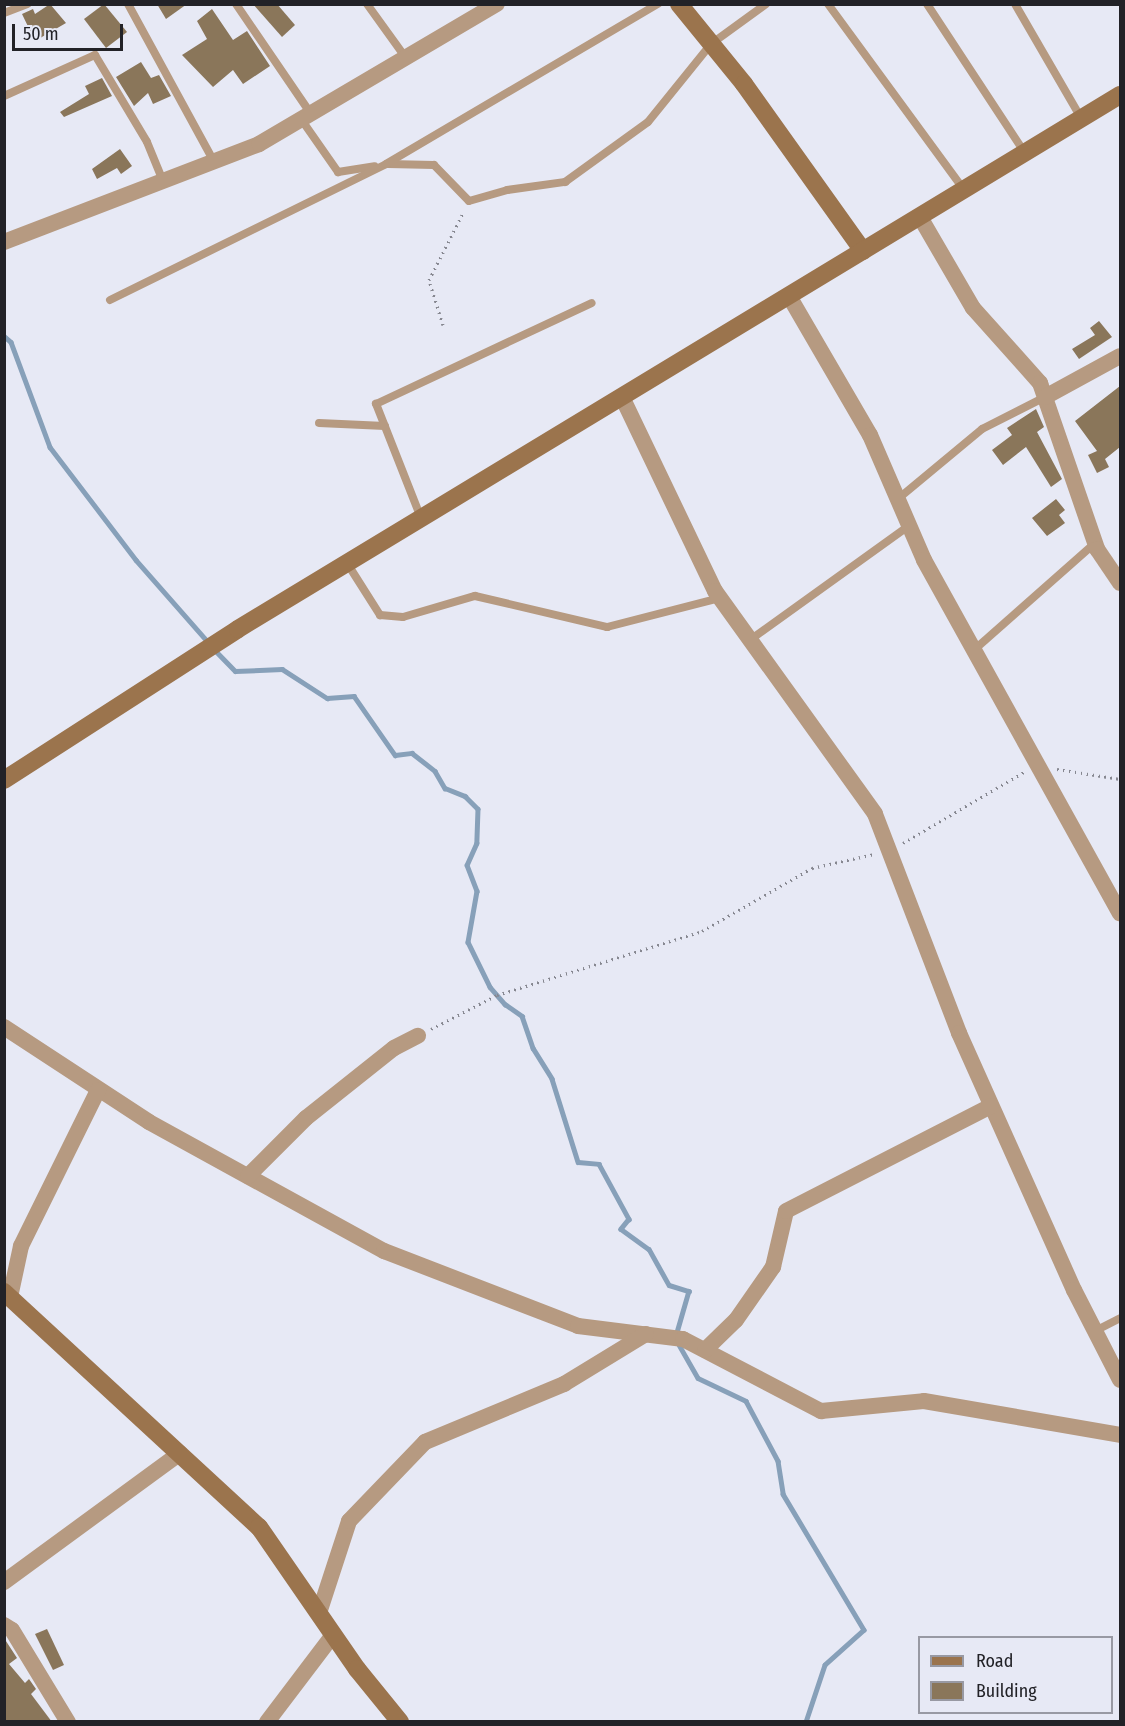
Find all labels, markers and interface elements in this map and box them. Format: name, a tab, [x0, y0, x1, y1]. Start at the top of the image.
scale bar	[15, 12, 126, 50]
text: 50 m	[23, 23, 59, 45]
legend	[918, 1636, 1113, 1714]
text: Road	[976, 1650, 1013, 1672]
text: Building	[976, 1680, 1037, 1702]

